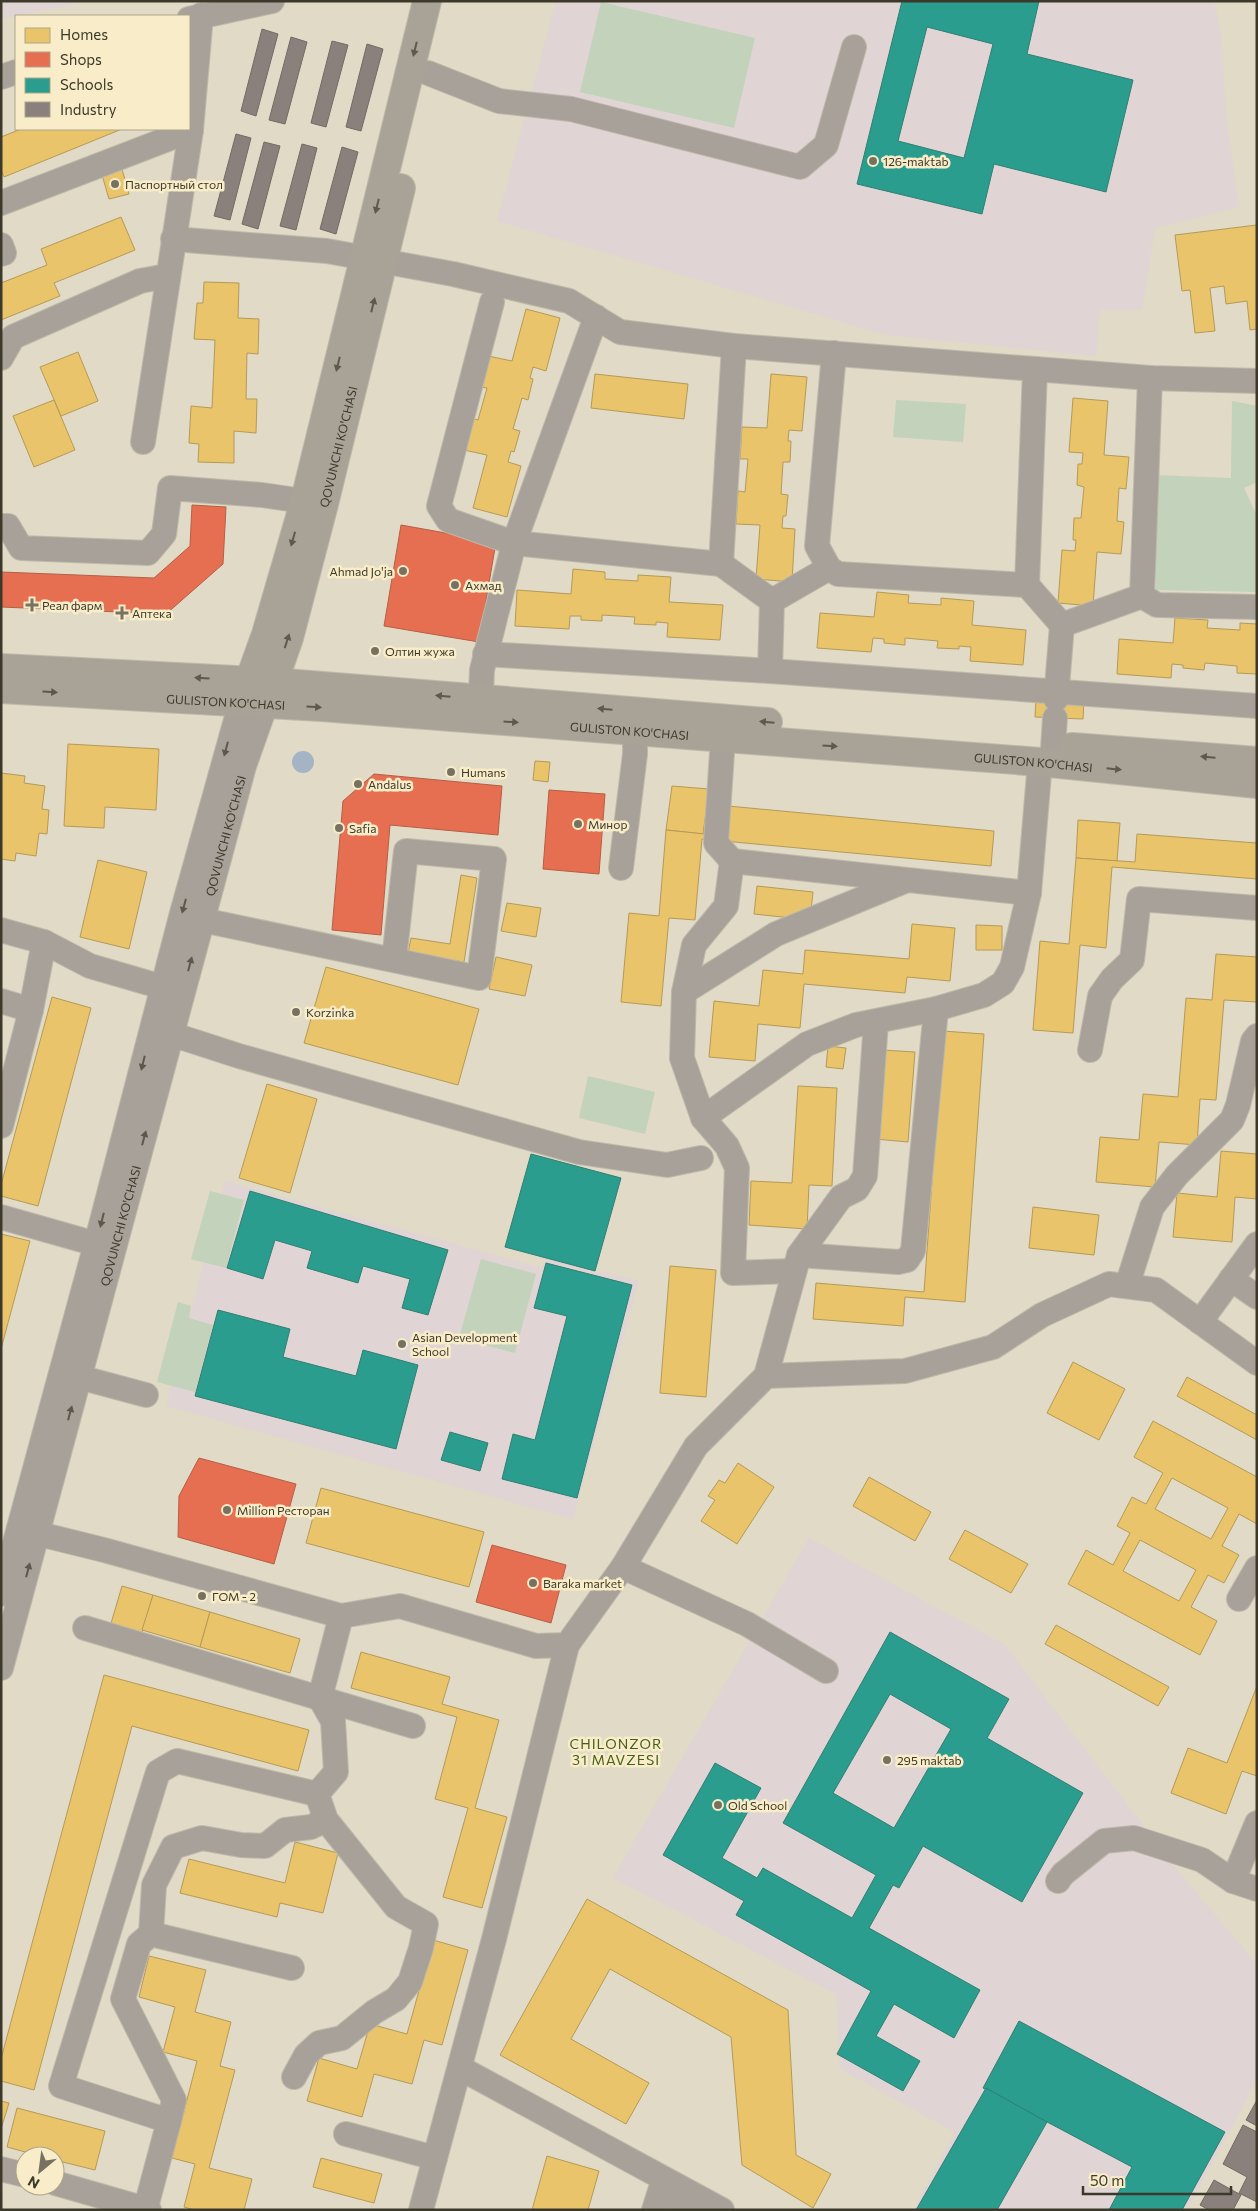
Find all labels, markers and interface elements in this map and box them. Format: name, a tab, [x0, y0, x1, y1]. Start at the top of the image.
legend	[15, 15, 190, 130]
text: Homes	[60, 25, 108, 43]
one-way arrow	[411, 41, 419, 56]
text: Shops	[60, 50, 102, 68]
text: Schools	[60, 75, 114, 93]
text: Industry	[60, 100, 117, 118]
place label: 126-maktab	[883, 154, 949, 168]
marker: 126-maktab	[867, 155, 879, 167]
place label: Паспортный стол	[125, 177, 223, 191]
marker: Паспортный стол	[109, 178, 121, 190]
one-way arrow	[373, 199, 381, 214]
one-way arrow	[369, 297, 377, 312]
one-way arrow	[334, 357, 342, 372]
street label: QOVUNCHI KO'CHASI	[316, 385, 359, 509]
one-way arrow	[289, 531, 297, 546]
place label: Ahmad Jo'ja	[329, 564, 393, 579]
marker: Ahmad Jo'ja	[397, 565, 409, 577]
place label: Ахмад	[465, 578, 501, 592]
marker: Ахмад	[449, 579, 461, 591]
place label: Реал фарм	[42, 598, 102, 612]
marker: Реал фарм	[26, 599, 38, 611]
place label: Аптека	[132, 606, 172, 620]
marker: Аптека	[116, 607, 128, 619]
one-way arrow	[284, 634, 292, 649]
place label: Олтин жужа	[385, 644, 455, 658]
marker: Олтин жужа	[369, 645, 381, 657]
one-way arrow	[193, 674, 209, 682]
one-way arrow	[42, 688, 58, 696]
street label: GULISTON KO'CHASI	[166, 691, 285, 712]
one-way arrow	[435, 692, 451, 700]
one-way arrow	[306, 703, 322, 711]
one-way arrow	[597, 705, 613, 713]
one-way arrow	[503, 718, 519, 726]
one-way arrow	[759, 718, 775, 726]
street label: GULISTON KO'CHASI	[570, 719, 689, 742]
one-way arrow	[222, 741, 230, 756]
one-way arrow	[822, 742, 838, 750]
street label: GULISTON KO'CHASI	[974, 750, 1093, 774]
one-way arrow	[1200, 753, 1216, 761]
place label: Humans	[461, 765, 506, 779]
one-way arrow	[1107, 765, 1123, 773]
marker: Humans	[445, 766, 457, 778]
street label: QOVUNCHI KO'CHASI	[202, 774, 248, 897]
place label: Andalus	[368, 777, 412, 791]
marker: Andalus	[352, 778, 364, 790]
place label: Минор	[588, 817, 627, 831]
marker: Минор	[572, 818, 584, 830]
place label: Safia	[349, 821, 376, 835]
marker: Safia	[333, 822, 345, 834]
one-way arrow	[179, 898, 187, 913]
one-way arrow	[187, 957, 195, 972]
place label: Korzinka	[306, 1005, 354, 1019]
marker: Korzinka	[290, 1006, 302, 1018]
one-way arrow	[138, 1055, 146, 1070]
one-way arrow	[140, 1131, 148, 1146]
street label: QOVUNCHI KO'CHASI	[97, 1164, 143, 1288]
one-way arrow	[98, 1213, 106, 1228]
place label: Asian Development School	[412, 1330, 518, 1358]
marker: Asian Development School	[396, 1338, 408, 1350]
one-way arrow	[66, 1406, 74, 1421]
place label: Million Ресторан	[237, 1503, 329, 1517]
marker: Million Ресторан	[221, 1504, 233, 1516]
one-way arrow	[24, 1563, 32, 1578]
place label: Baraka market	[543, 1576, 622, 1590]
marker: Baraka market	[527, 1577, 539, 1589]
place label: ГОМ - 2	[212, 1589, 256, 1603]
marker: ГОМ - 2	[196, 1590, 208, 1602]
district label: CHILONZOR 31 MAVZESI	[570, 1735, 662, 1768]
place label: 295 maktab	[897, 1753, 962, 1767]
marker: 295 maktab	[881, 1754, 893, 1766]
place label: Old School	[728, 1798, 787, 1812]
marker: Old School	[712, 1799, 724, 1811]
north arrow	[15, 2146, 65, 2196]
scale bar	[1083, 2164, 1230, 2196]
text: 50 m	[1090, 2171, 1124, 2189]
text: N	[25, 2173, 42, 2193]

